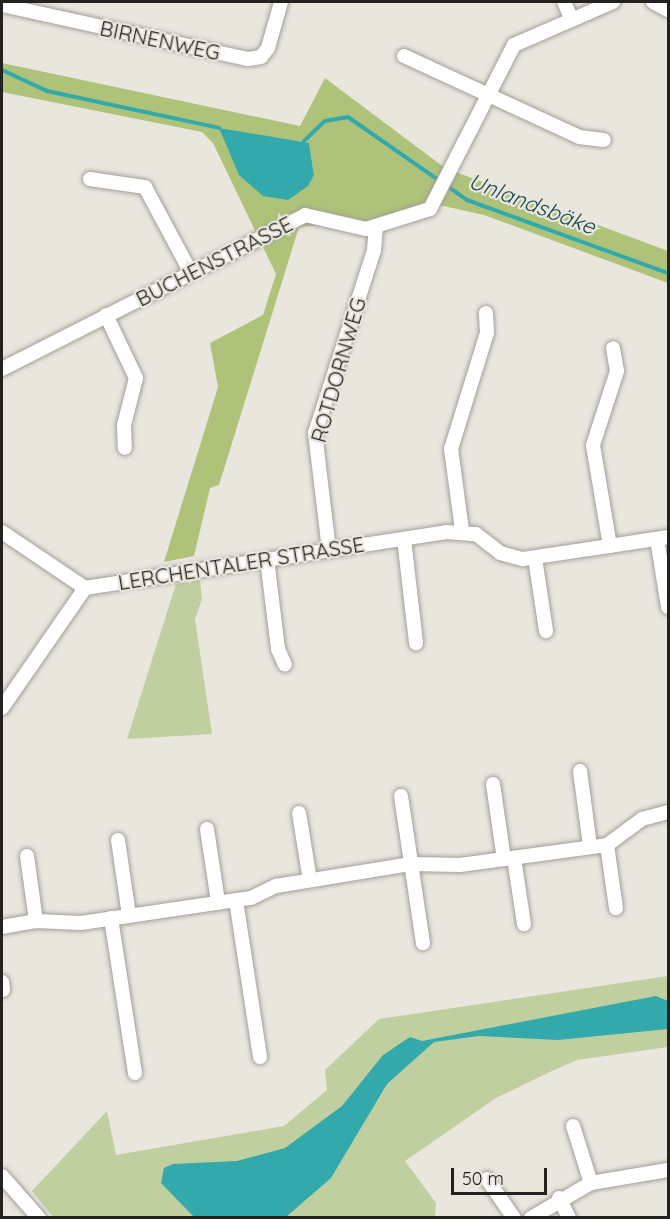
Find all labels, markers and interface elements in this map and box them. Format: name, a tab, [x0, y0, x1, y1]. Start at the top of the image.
street label: BIRNENWEG	[98, 15, 222, 65]
water label: Unlandsbäke	[465, 168, 599, 240]
street label: BUCHENSTRASSE	[131, 211, 297, 311]
street label: ROTDORNWEG	[305, 295, 371, 445]
street label: LERCHENTALER STRASSE	[116, 531, 366, 595]
scale bar	[454, 1156, 550, 1194]
text: 50 m	[462, 1167, 504, 1190]

